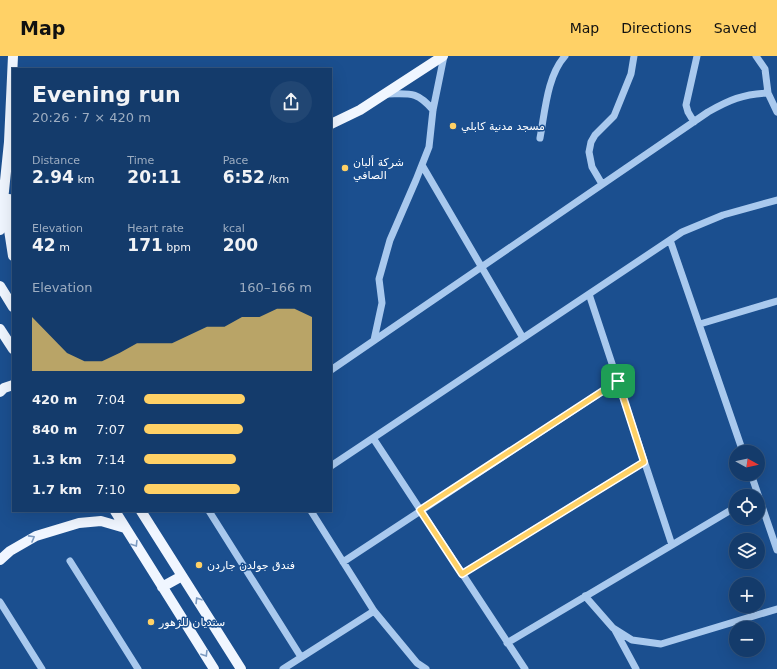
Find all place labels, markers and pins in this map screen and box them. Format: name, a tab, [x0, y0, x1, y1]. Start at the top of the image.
place label: مسجد مدنية كابلي	[461, 120, 545, 133]
marker: مسجد مدنية كابلي	[448, 121, 458, 131]
place label: شركة ألبان الصافي	[353, 155, 404, 182]
marker: شركة ألبان الصافي	[340, 163, 350, 173]
pin	[601, 364, 635, 398]
place label: فندق جولدن جاردن	[207, 559, 295, 572]
marker: فندق جولدن جاردن	[194, 560, 204, 570]
place label: سنديان للزهور	[158, 616, 225, 629]
marker: سنديان للزهور	[146, 617, 156, 627]

